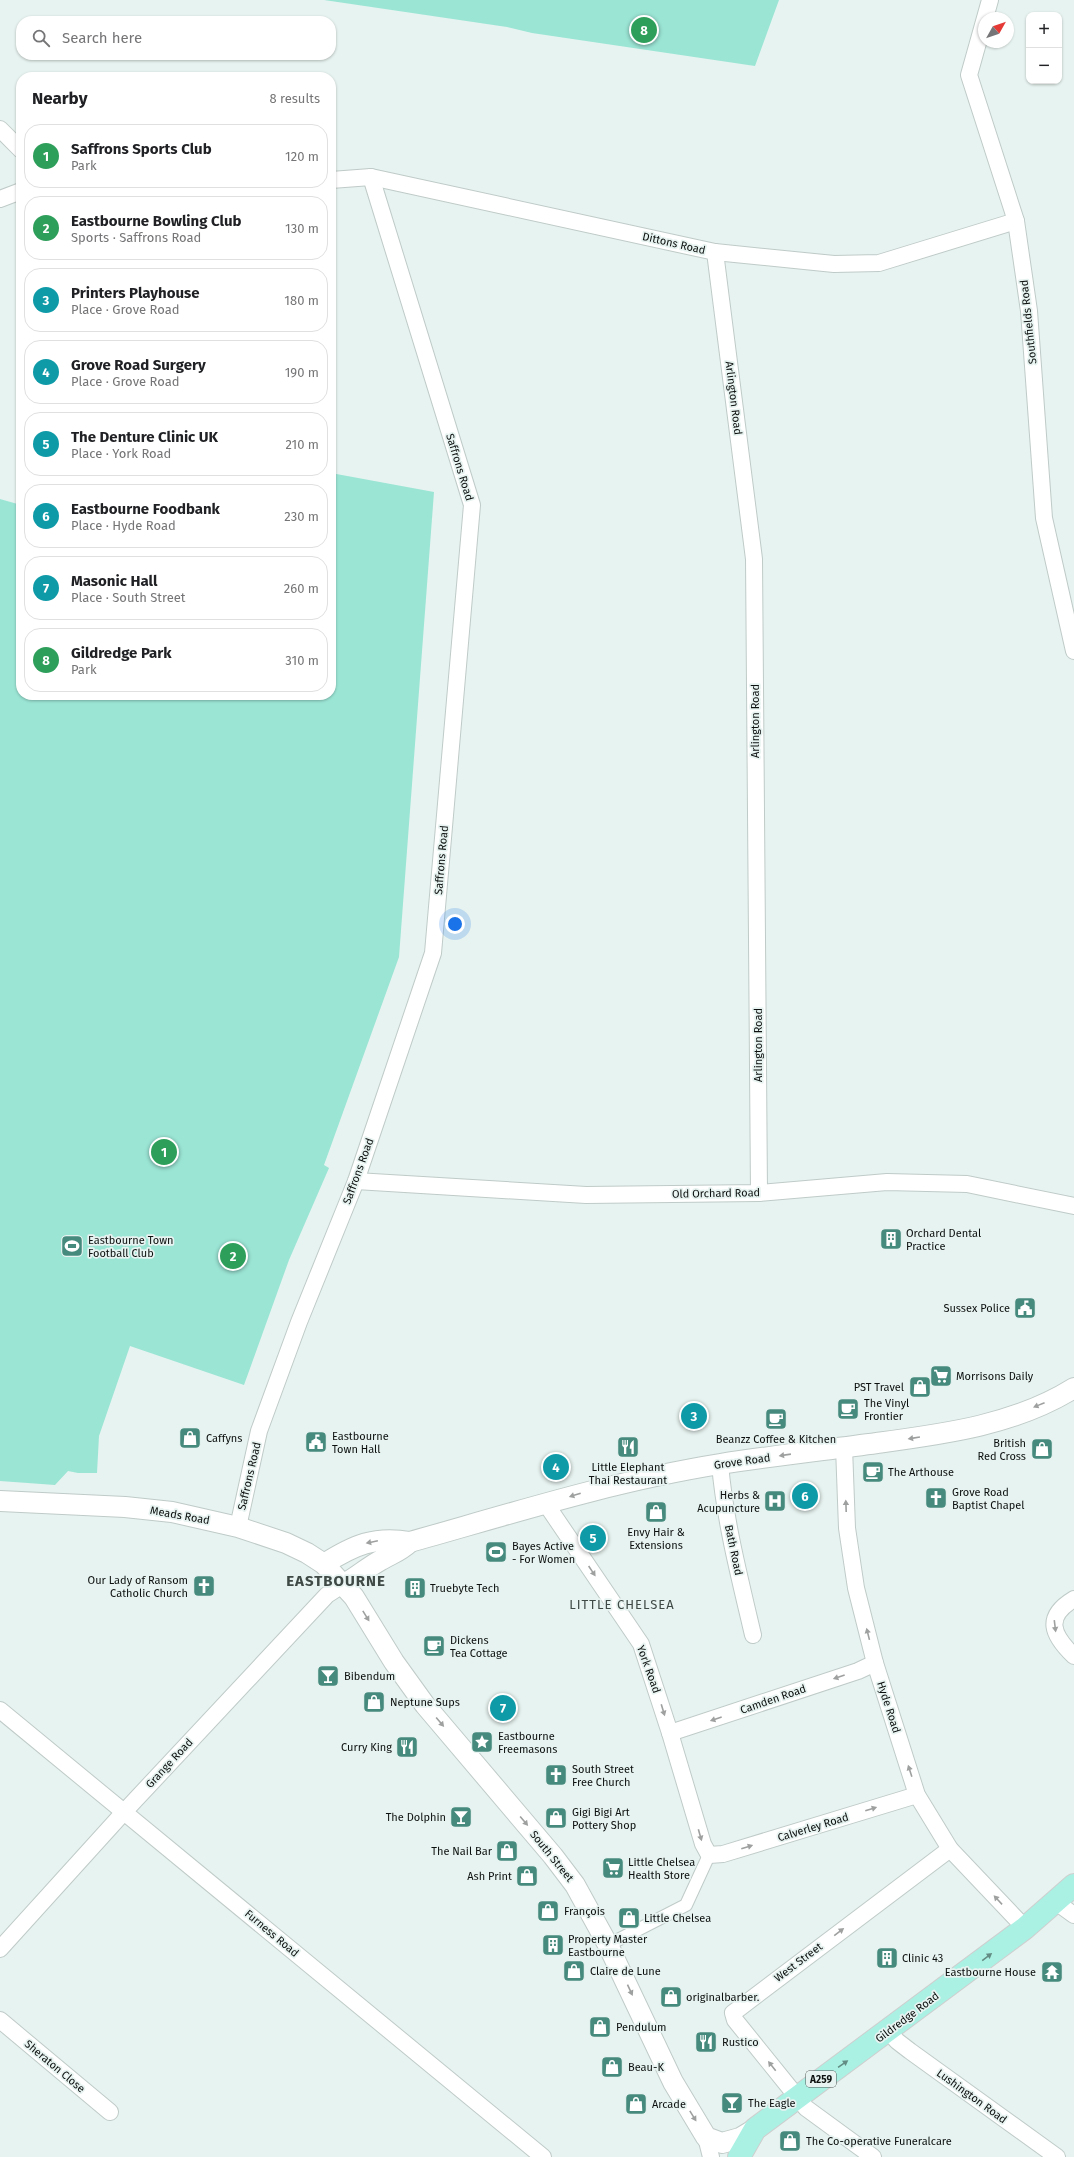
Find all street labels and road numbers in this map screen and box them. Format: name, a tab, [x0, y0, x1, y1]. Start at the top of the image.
street label: Dittons Road	[641, 230, 707, 257]
street label: Southfields Road	[1018, 279, 1039, 365]
street label: Arlington Road	[723, 361, 744, 436]
street label: Saffrons Road	[443, 432, 476, 502]
street label: Arlington Road	[749, 684, 762, 758]
street label: Saffrons Road	[432, 825, 451, 895]
street label: Arlington Road	[752, 1008, 765, 1082]
street label: Saffrons Road	[340, 1136, 376, 1206]
street label: Old Orchard Road	[672, 1186, 760, 1201]
street label: Saffrons Road	[235, 1441, 264, 1511]
street label: Grove Road	[713, 1451, 771, 1472]
street label: Meads Road	[149, 1504, 211, 1527]
street label: Bath Road	[722, 1524, 745, 1577]
street label: York Road	[634, 1643, 663, 1695]
street label: Hyde Road	[874, 1680, 903, 1735]
street label: Camden Road	[739, 1682, 808, 1717]
street label: Grange Road	[143, 1736, 196, 1791]
street label: Calverley Road	[776, 1811, 850, 1844]
street label: South Street	[527, 1828, 576, 1885]
street label: Furness Road	[242, 1907, 301, 1960]
street label: West Street	[772, 1940, 825, 1985]
street label: Gildredge Road	[873, 1989, 942, 2045]
street label: Sheraton Close	[22, 2037, 87, 2095]
street label: Lushington Road	[934, 2067, 1009, 2126]
road number: A259	[806, 2071, 836, 2087]

